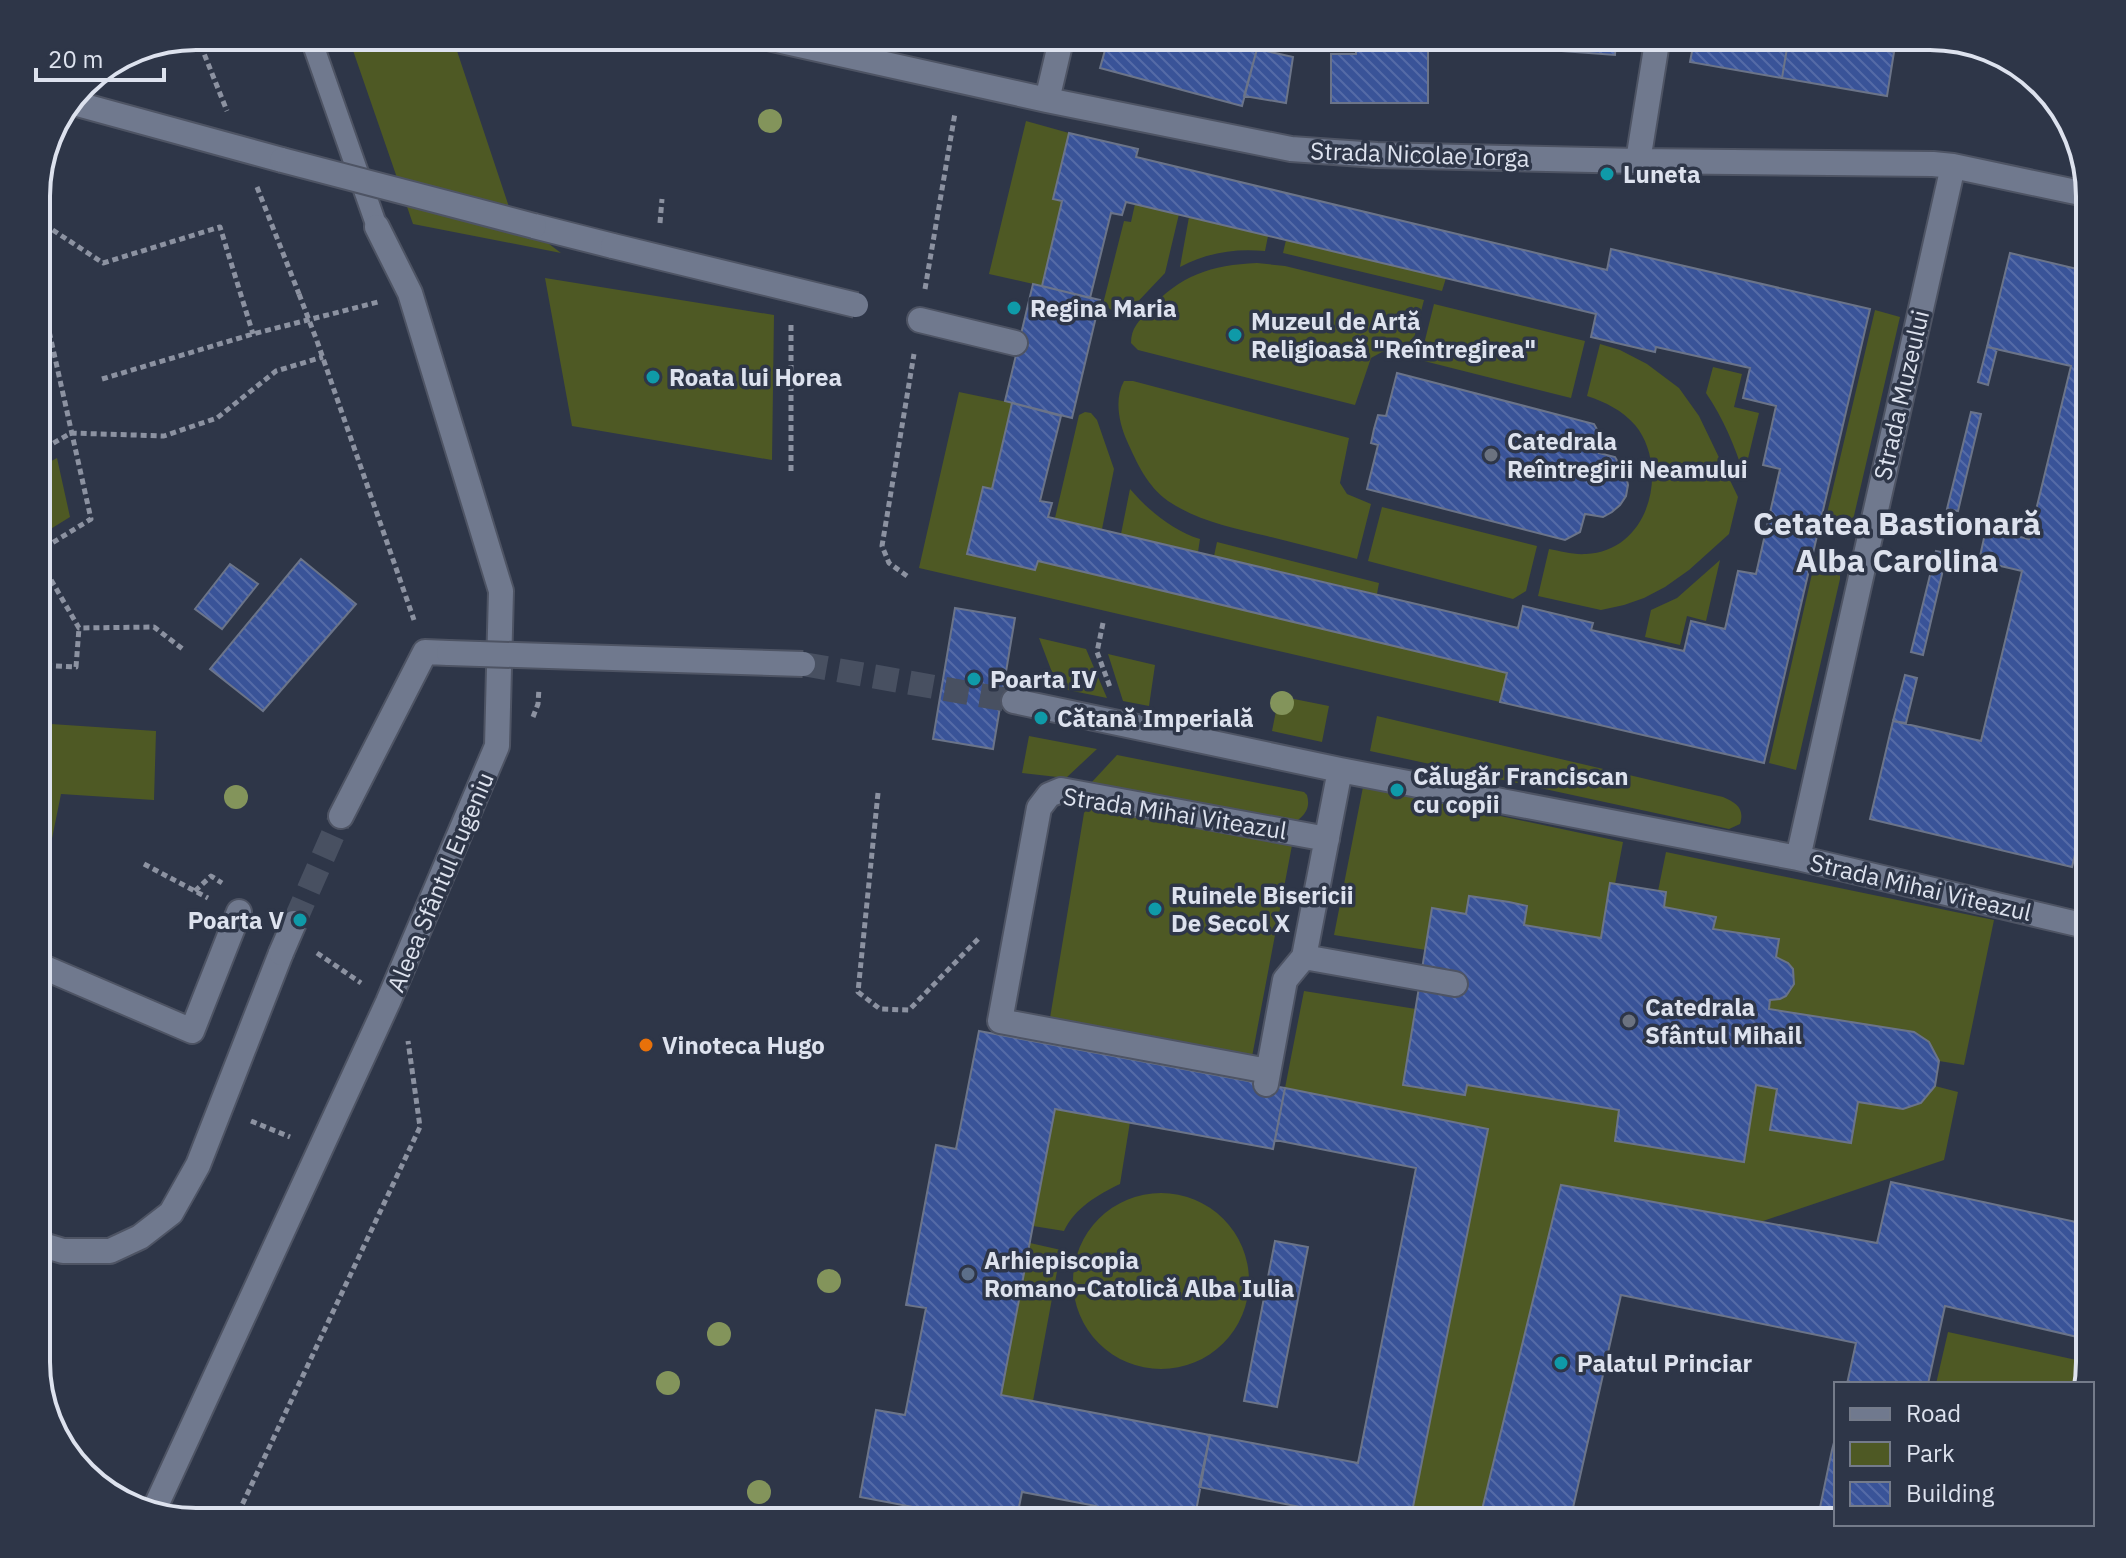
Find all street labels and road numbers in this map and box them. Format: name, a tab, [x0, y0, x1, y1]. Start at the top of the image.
street label: Strada Nicolae Iorga	[1310, 134, 1530, 174]
street label: Strada Muzeului	[1866, 307, 1936, 483]
street label: Aleea Sfântul Eugeniu	[379, 767, 501, 997]
street label: Strada Mihai Viteazul	[1061, 780, 1289, 846]
street label: Strada Mihai Viteazul	[1807, 846, 2035, 928]

